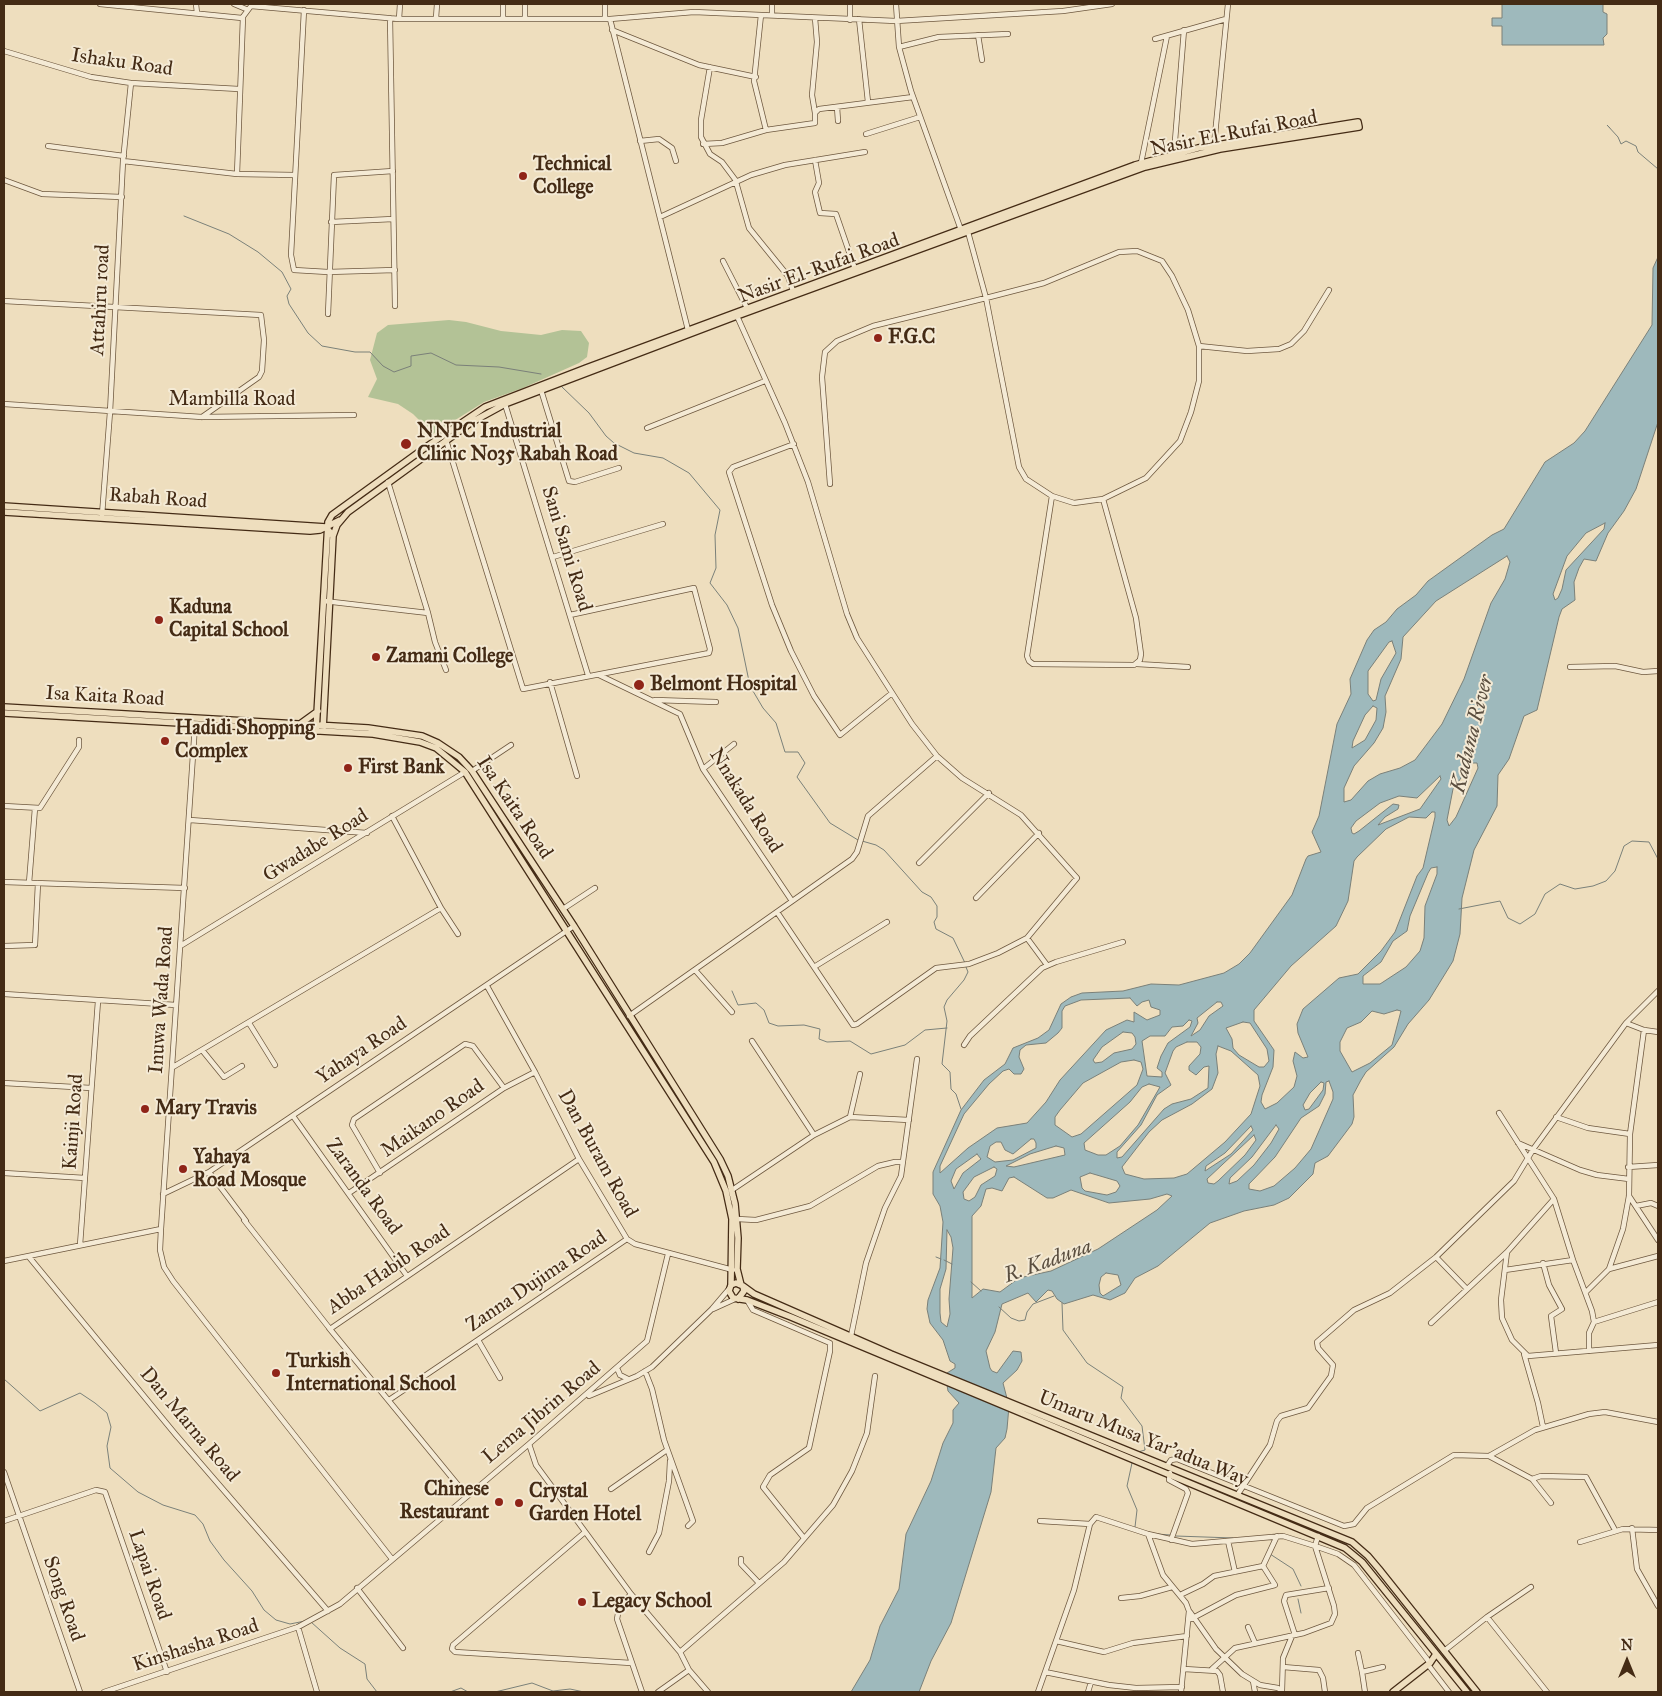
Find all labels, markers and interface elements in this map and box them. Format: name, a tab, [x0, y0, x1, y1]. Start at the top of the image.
street label: Ishaku Road	[70, 44, 174, 82]
street label: Nasir El-Rufai Road	[1148, 106, 1320, 162]
place label: Technical College	[533, 153, 611, 200]
marker: Technical College	[517, 170, 529, 182]
street label: Nasir El-Rufai Road	[735, 229, 903, 309]
street label: Attahiru road	[86, 244, 116, 356]
place label: F.G.C	[888, 326, 935, 350]
marker: F.G.C	[872, 332, 884, 344]
street label: Mambilla Road	[168, 388, 296, 412]
place label: NNPC Industrial Clinic No35 Rabah Road	[417, 420, 618, 467]
marker: NNPC Industrial Clinic No35 Rabah Road	[399, 437, 413, 451]
street label: Sani Sami Road	[536, 483, 596, 615]
street label: Rabah Road	[108, 484, 208, 514]
place label: Kaduna Capital School	[169, 596, 289, 643]
marker: Kaduna Capital School	[153, 614, 165, 626]
place label: Zamani College	[386, 645, 513, 669]
marker: Zamani College	[370, 651, 382, 663]
water label: Kaduna River	[1446, 672, 1500, 796]
place label: Belmont Hospital	[650, 673, 797, 697]
marker: Belmont Hospital	[632, 678, 646, 692]
street label: Isa Kaita Road	[45, 682, 165, 712]
place label: Hadidi Shopping Complex	[175, 717, 314, 764]
marker: Hadidi Shopping Complex	[159, 735, 171, 747]
street label: Nnakada Road	[703, 744, 787, 858]
street label: Isa Kaita Road	[471, 752, 557, 864]
place label: First Bank	[358, 756, 445, 780]
marker: First Bank	[342, 762, 354, 774]
street label: Gwadabe Road	[259, 804, 373, 888]
street label: Inuwa Wada Road	[145, 926, 179, 1074]
street label: Yahaya Road	[312, 1012, 412, 1090]
street label: Kainji Road	[59, 1073, 89, 1171]
street label: Maikano Road	[377, 1075, 489, 1163]
street label: Dan Buram Road	[552, 1086, 642, 1222]
place label: Mary Travis	[155, 1097, 257, 1121]
marker: Mary Travis	[139, 1103, 151, 1115]
street label: Zaranda Road	[320, 1134, 406, 1240]
place label: Yahaya Road Mosque	[193, 1146, 306, 1193]
marker: Yahaya Road Mosque	[177, 1163, 189, 1175]
street label: Abba Habib Road	[323, 1220, 455, 1320]
street label: Zanna Dujima Road	[462, 1226, 612, 1338]
water label: R. Kaduna	[1001, 1234, 1095, 1290]
place label: Turkish International School	[286, 1350, 456, 1397]
street label: Lema Jibrin Road	[478, 1357, 606, 1469]
street label: Dan Marna Road	[134, 1363, 244, 1487]
marker: Turkish International School	[270, 1367, 282, 1379]
street label: Umaru Musa Yar'adua Way	[1035, 1386, 1251, 1492]
place label: Chinese Restaurant	[399, 1478, 489, 1525]
place label: Crystal Garden Hotel	[529, 1480, 641, 1527]
marker: Chinese Restaurant	[493, 1496, 505, 1508]
marker: Crystal Garden Hotel	[513, 1497, 525, 1509]
street label: Lapai Road	[122, 1527, 176, 1623]
street label: Song Road	[37, 1553, 89, 1645]
place label: Legacy School	[592, 1590, 712, 1614]
marker: Legacy School	[576, 1596, 588, 1608]
street label: Kinshasha Road	[130, 1614, 262, 1678]
north arrow	[1602, 1636, 1652, 1686]
text: N	[1621, 1637, 1633, 1654]

